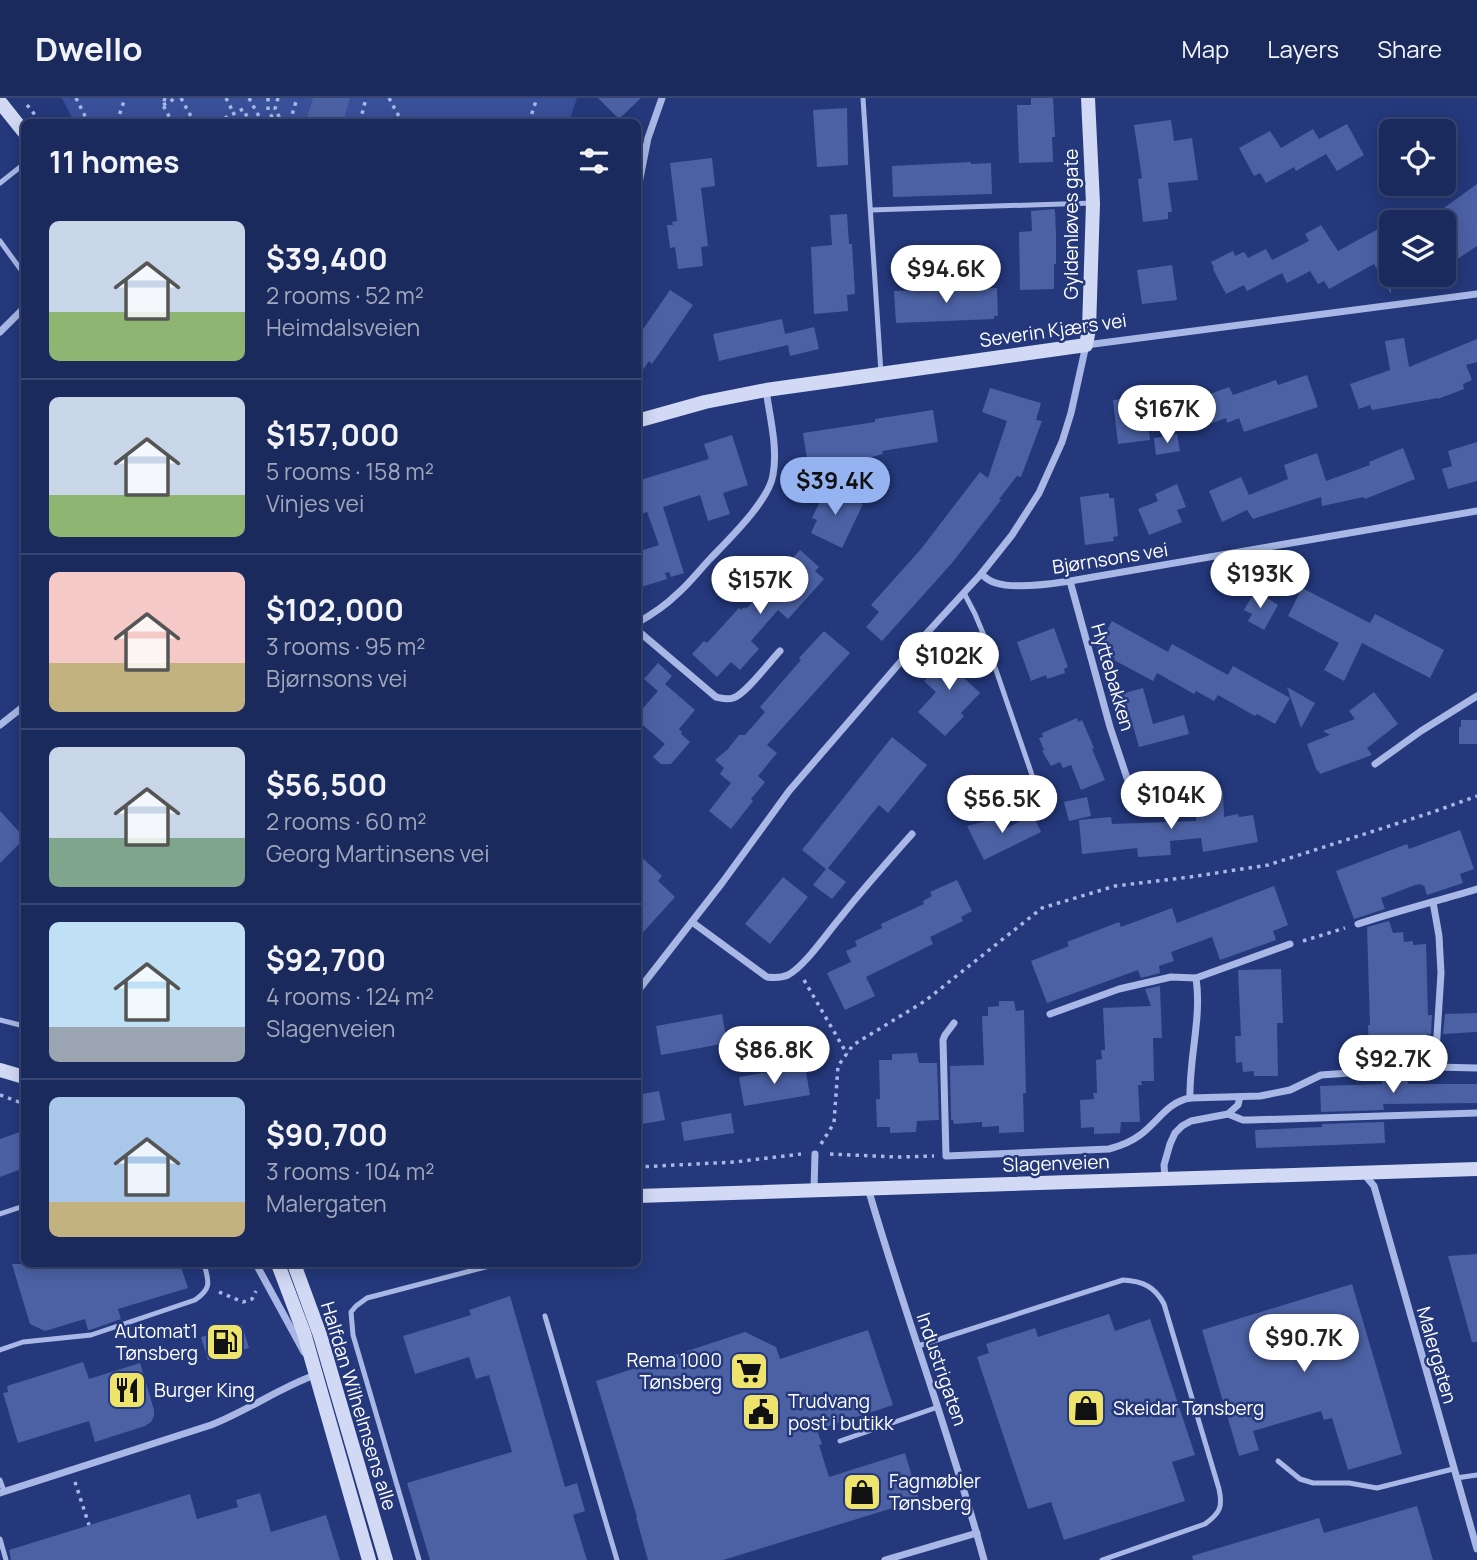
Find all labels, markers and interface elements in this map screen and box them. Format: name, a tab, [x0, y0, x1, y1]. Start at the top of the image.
text: Dwello	[35, 26, 143, 71]
text: Map	[1182, 32, 1229, 65]
text: Layers	[1267, 32, 1339, 65]
text: Share	[1377, 32, 1442, 65]
map controls	[1379, 119, 1456, 287]
button: locate	[1379, 119, 1456, 196]
text: 11 homes	[49, 141, 180, 182]
icon: filters	[575, 142, 613, 180]
street label: Gyldenløves gate	[1058, 149, 1084, 299]
button: layers	[1379, 210, 1456, 287]
text: $39,400	[266, 238, 388, 279]
pin: $94.6K	[889, 246, 1003, 305]
icon: home	[105, 249, 189, 333]
text: $94.6K	[907, 252, 985, 284]
text: 2 rooms · 52 m²	[266, 279, 424, 311]
street label: Severin Kjærs vei	[978, 307, 1128, 353]
text: Heimdalsveien	[266, 311, 420, 343]
pin: $167K	[1118, 386, 1216, 445]
text: $167K	[1134, 392, 1200, 424]
text: $157,000	[266, 414, 399, 455]
icon: home	[105, 425, 189, 509]
text: 5 rooms · 158 m²	[266, 455, 434, 487]
pin: $39.4K	[778, 458, 892, 517]
text: $39.4K	[796, 464, 874, 496]
text: Vinjes vei	[266, 487, 364, 519]
street label: Bjørnsons vei	[1050, 536, 1170, 580]
pin: $193K	[1211, 550, 1309, 610]
pin: $157K	[711, 556, 809, 616]
text: $193K	[1226, 557, 1294, 589]
text: $157K	[727, 563, 793, 595]
text: $102,000	[266, 589, 404, 630]
icon: home	[105, 600, 189, 684]
street label: Hyttebakken	[1085, 620, 1141, 734]
text: 3 rooms · 95 m²	[266, 630, 425, 662]
pin: $102K	[900, 632, 998, 692]
text: $102K	[915, 639, 983, 671]
text: Bjørnsons vei	[266, 662, 407, 694]
text: $56,500	[266, 764, 387, 805]
pin: $104K	[1122, 772, 1220, 831]
icon: home	[105, 775, 189, 859]
pin: $56.5K	[945, 776, 1059, 835]
text: $104K	[1137, 778, 1205, 810]
text: $56.5K	[963, 782, 1041, 814]
text: 2 rooms · 60 m²	[266, 805, 427, 837]
text: Georg Martinsens vei	[266, 837, 490, 869]
text: $92,700	[266, 939, 386, 980]
icon: home	[105, 950, 189, 1034]
text: 4 rooms · 124 m²	[266, 980, 434, 1012]
text: Slagenveien	[266, 1012, 396, 1044]
pin: $86.8K	[717, 1026, 831, 1086]
text: $86.8K	[735, 1033, 813, 1065]
pin: $92.7K	[1336, 1035, 1450, 1095]
text: $92.7K	[1355, 1042, 1431, 1074]
text: $90,700	[266, 1114, 388, 1155]
icon: home	[105, 1125, 189, 1209]
street label: Slagenveien	[1002, 1148, 1110, 1178]
text: 3 rooms · 104 m²	[266, 1155, 434, 1187]
text: Malergaten	[266, 1187, 387, 1219]
street label: Halfdan Wilhelmsens alle	[315, 1299, 403, 1513]
street label: Malergaten	[1411, 1304, 1463, 1406]
street label: Industrigaten	[910, 1309, 974, 1429]
pin: $90.7K	[1247, 1314, 1361, 1374]
place label: Automat1 Tønsberg	[115, 1318, 198, 1366]
fuel station icon: Automat1 Tønsberg	[204, 1321, 246, 1363]
text: $90.7K	[1265, 1321, 1343, 1353]
place label: Rema 1000 Tønsberg	[627, 1347, 722, 1395]
supermarket icon: Rema 1000 Tønsberg	[728, 1350, 770, 1392]
restaurant icon: Burger King	[106, 1369, 148, 1411]
place label: Burger King	[154, 1377, 255, 1403]
shop icon: Skeidar Tønsberg	[1065, 1387, 1107, 1429]
place label: Trudvang post i butikk	[788, 1388, 894, 1436]
public building icon: Trudvang post i butikk	[740, 1391, 782, 1433]
place label: Skeidar Tønsberg	[1113, 1395, 1264, 1421]
place label: Fagmøbler Tønsberg	[889, 1468, 981, 1516]
shop icon: Fagmøbler Tønsberg	[841, 1471, 883, 1513]

